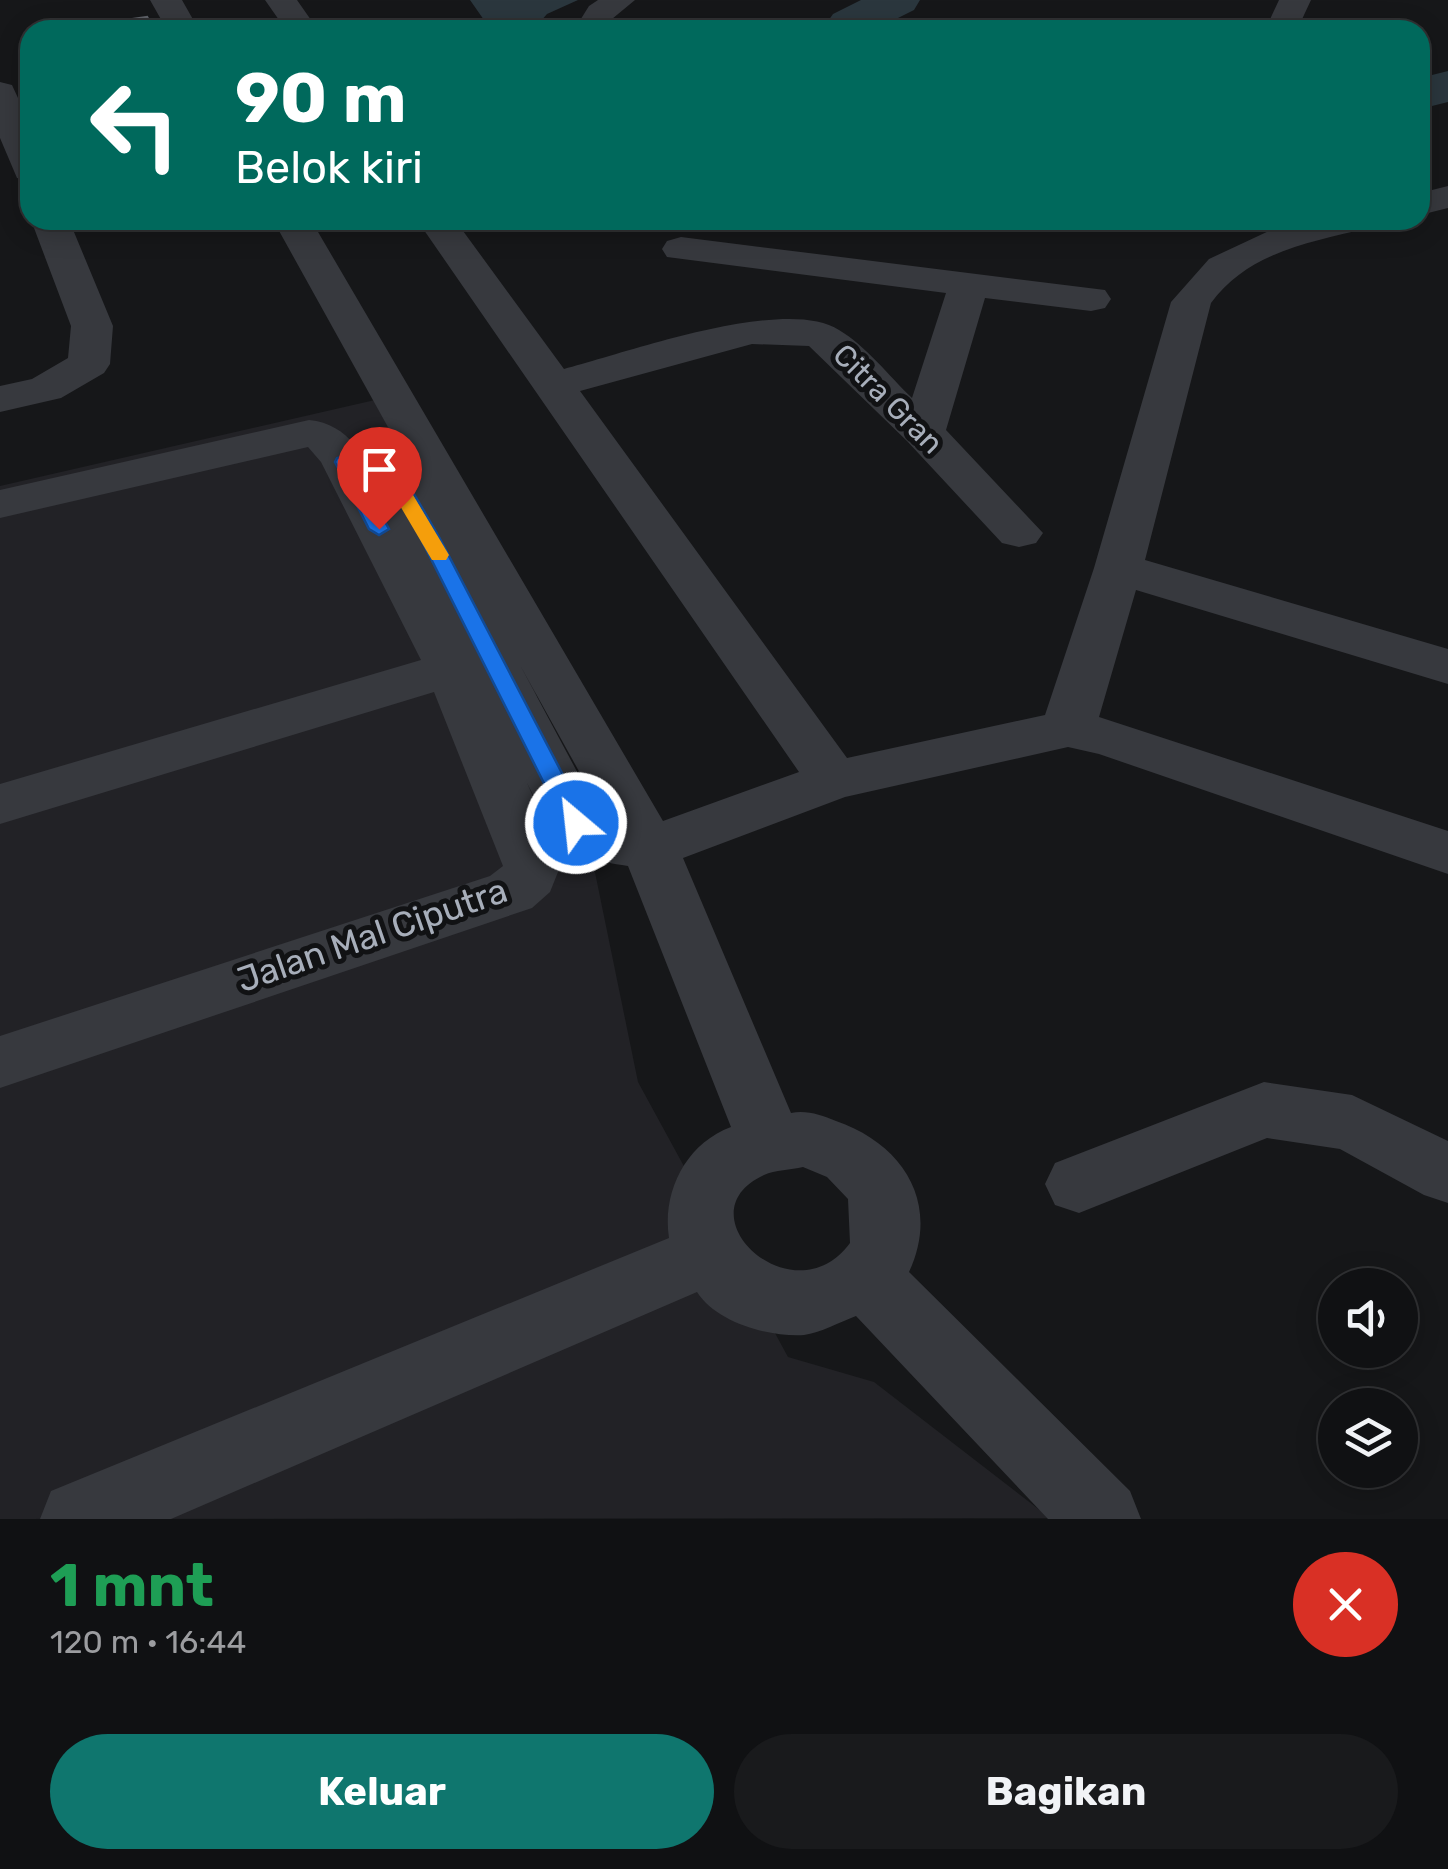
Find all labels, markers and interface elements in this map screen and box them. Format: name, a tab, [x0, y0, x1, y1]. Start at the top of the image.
text: 90 m	[235, 57, 407, 140]
icon: left	[70, 60, 200, 190]
text: Belok kiri	[235, 141, 423, 194]
street label: Citra Gran	[826, 337, 950, 461]
pin	[337, 427, 422, 530]
icon: arrive	[352, 442, 407, 497]
position arrow	[524, 771, 628, 875]
street label: Jalan Mal Ciputra	[231, 869, 513, 1001]
map controls	[1318, 1268, 1418, 1488]
button: sound	[1318, 1268, 1418, 1368]
button: layers	[1318, 1388, 1418, 1488]
text: 1 mnt	[50, 1550, 214, 1621]
button: close	[1293, 1552, 1398, 1657]
text: 120 m · 16:44	[50, 1623, 246, 1661]
button: Keluar	[50, 1734, 714, 1849]
button: Bagikan	[734, 1734, 1398, 1849]

